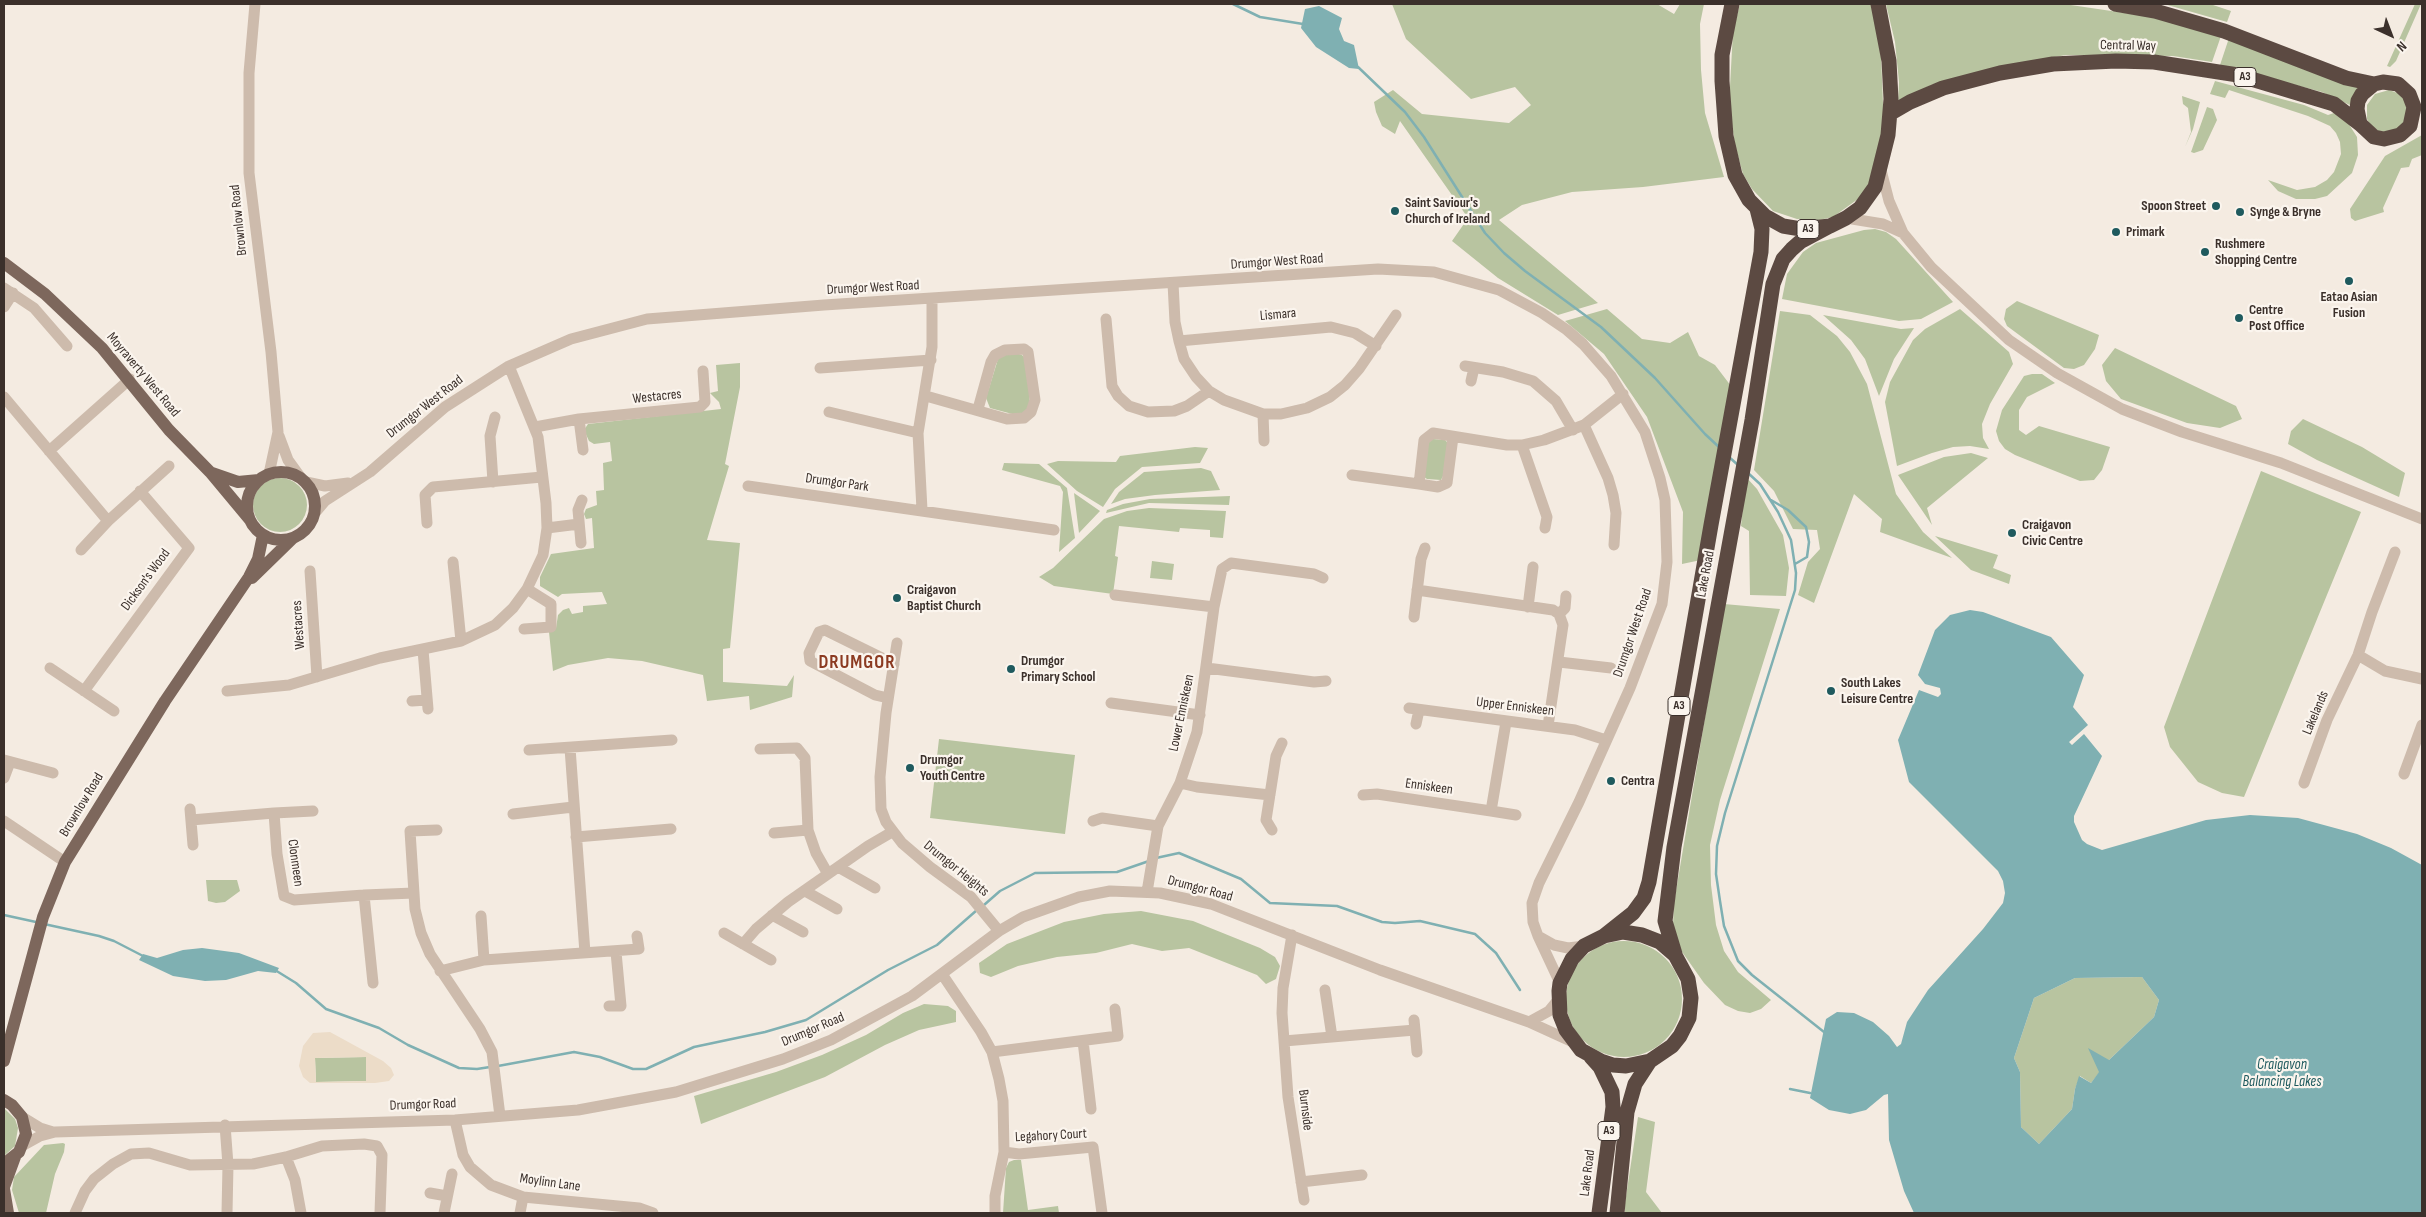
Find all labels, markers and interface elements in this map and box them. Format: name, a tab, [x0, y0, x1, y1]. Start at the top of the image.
north arrow	[2366, 10, 2416, 60]
street label: Central Way	[2100, 37, 2156, 55]
text: N	[2393, 38, 2410, 55]
road number: A3	[2234, 68, 2256, 86]
street label: Brownlow Road	[227, 184, 251, 256]
place label: Saint Saviour's Church of Ireland	[1405, 195, 1490, 228]
place label: Spoon Street	[2141, 198, 2206, 214]
marker: Spoon Street	[2210, 200, 2222, 212]
place label: Synge & Bryne	[2250, 204, 2321, 220]
marker: Saint Saviour's Church of Ireland	[1389, 205, 1401, 217]
marker: Synge & Bryne	[2234, 206, 2246, 218]
road number: A3	[1797, 220, 1819, 238]
place label: Primark	[2126, 224, 2165, 240]
marker: Primark	[2110, 226, 2122, 238]
place label: Rushmere Shopping Centre	[2215, 236, 2297, 268]
marker: Rushmere Shopping Centre	[2199, 246, 2211, 258]
street label: Drumgor West Road	[1230, 250, 1324, 274]
marker: Eatao Asian Fusion	[2343, 275, 2355, 287]
street label: Drumgor West Road	[826, 277, 920, 299]
place label: Eatao Asian Fusion	[2320, 289, 2378, 322]
place label: Centre Post Office	[2249, 302, 2305, 334]
street label: Lismara	[1259, 305, 1297, 325]
marker: Centre Post Office	[2233, 312, 2245, 324]
street label: Moyraverty West Road	[103, 329, 183, 421]
street label: Drumgor West Road	[383, 372, 467, 442]
street label: Westacres	[632, 386, 682, 408]
street label: Drumgor Park	[804, 470, 870, 496]
place label: Craigavon Civic Centre	[2022, 517, 2083, 550]
marker: Craigavon Civic Centre	[2006, 527, 2018, 539]
street label: Dickson's Wood	[118, 546, 174, 614]
street label: Lake Road	[1693, 549, 1719, 599]
place label: Craigavon Baptist Church	[907, 582, 981, 614]
street label: Drumgor West Road	[1610, 586, 1656, 680]
marker: Craigavon Baptist Church	[891, 592, 903, 604]
street label: Westacres	[289, 600, 309, 650]
district label: DRUMGOR	[818, 652, 896, 674]
place label: Drumgor Primary School	[1021, 653, 1095, 686]
marker: Drumgor Primary School	[1005, 663, 1017, 675]
street label: Lower Enniskeen	[1166, 673, 1198, 753]
place label: South Lakes Leisure Centre	[1841, 675, 1913, 708]
marker: South Lakes Leisure Centre	[1825, 685, 1837, 697]
street label: Lakelands	[2299, 688, 2333, 738]
street label: Upper Enniskeen	[1475, 694, 1555, 720]
road number: A3	[1668, 696, 1690, 716]
place label: Drumgor Youth Centre	[920, 752, 985, 784]
marker: Drumgor Youth Centre	[904, 762, 916, 774]
street label: Brownlow Road	[56, 770, 108, 840]
place label: Centra	[1621, 773, 1655, 789]
street label: Enniskeen	[1404, 775, 1454, 799]
marker: Centra	[1605, 775, 1617, 787]
street label: Drumgor Heights	[920, 837, 992, 901]
street label: Clonmeen	[283, 838, 307, 888]
street label: Drumgor Road	[1166, 872, 1234, 906]
street label: Drumgor Road	[779, 1009, 847, 1051]
water label: Craigavon Balancing Lakes	[2243, 1056, 2321, 1091]
street label: Burnside	[1294, 1089, 1316, 1131]
street label: Drumgor Road	[389, 1095, 457, 1115]
road number: A3	[1598, 1122, 1620, 1140]
street label: Legahory Court	[1015, 1126, 1087, 1146]
street label: Lake Road	[1577, 1149, 1599, 1197]
street label: Moylinn Lane	[518, 1170, 582, 1196]

